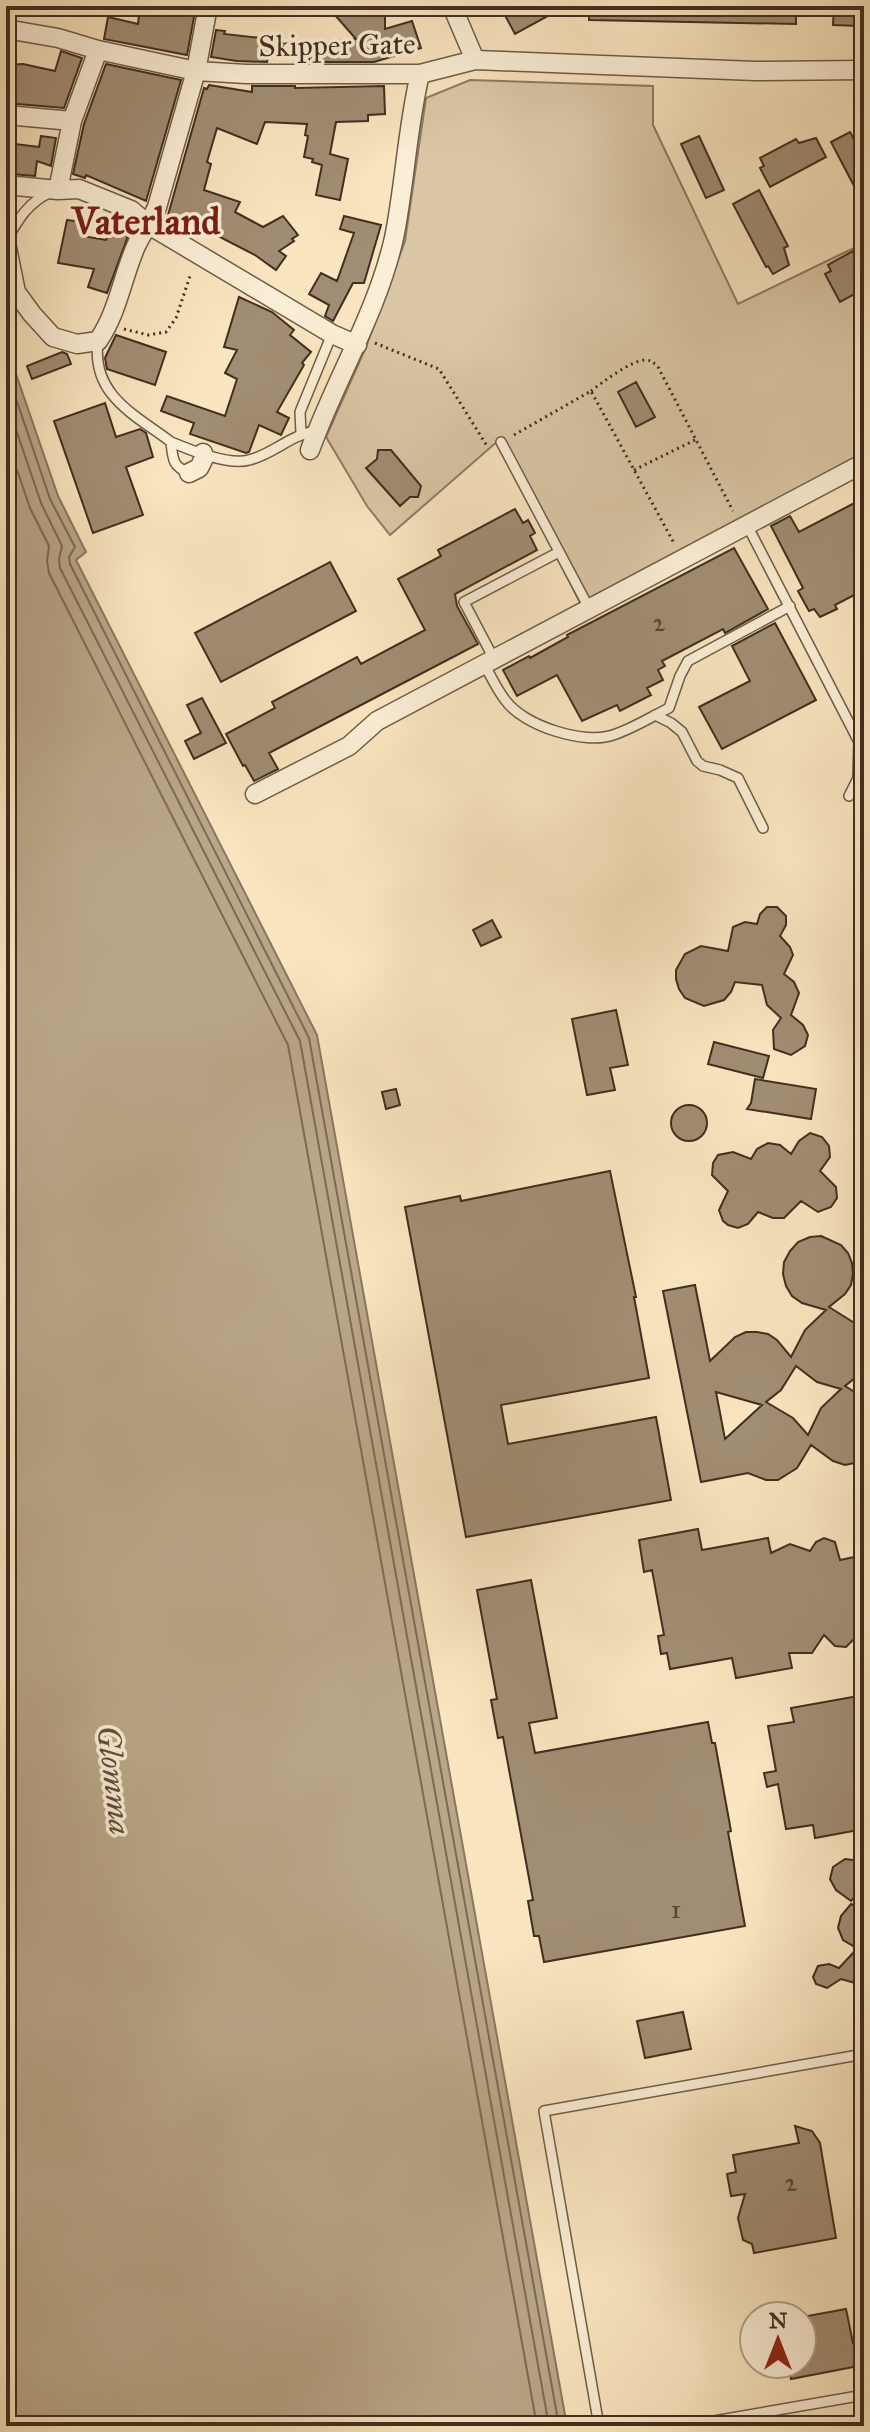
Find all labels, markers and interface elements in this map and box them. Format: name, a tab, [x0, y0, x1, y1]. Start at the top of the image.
street label: Skipper Gate	[258, 26, 416, 64]
district label: Vaterland	[71, 198, 221, 244]
house number: 2	[653, 606, 666, 638]
water label: Glomma	[88, 1723, 140, 1837]
house number: 1	[671, 1893, 681, 1925]
house number: 2	[785, 2166, 798, 2198]
north arrow	[738, 2300, 818, 2380]
text: N	[769, 2307, 788, 2334]

